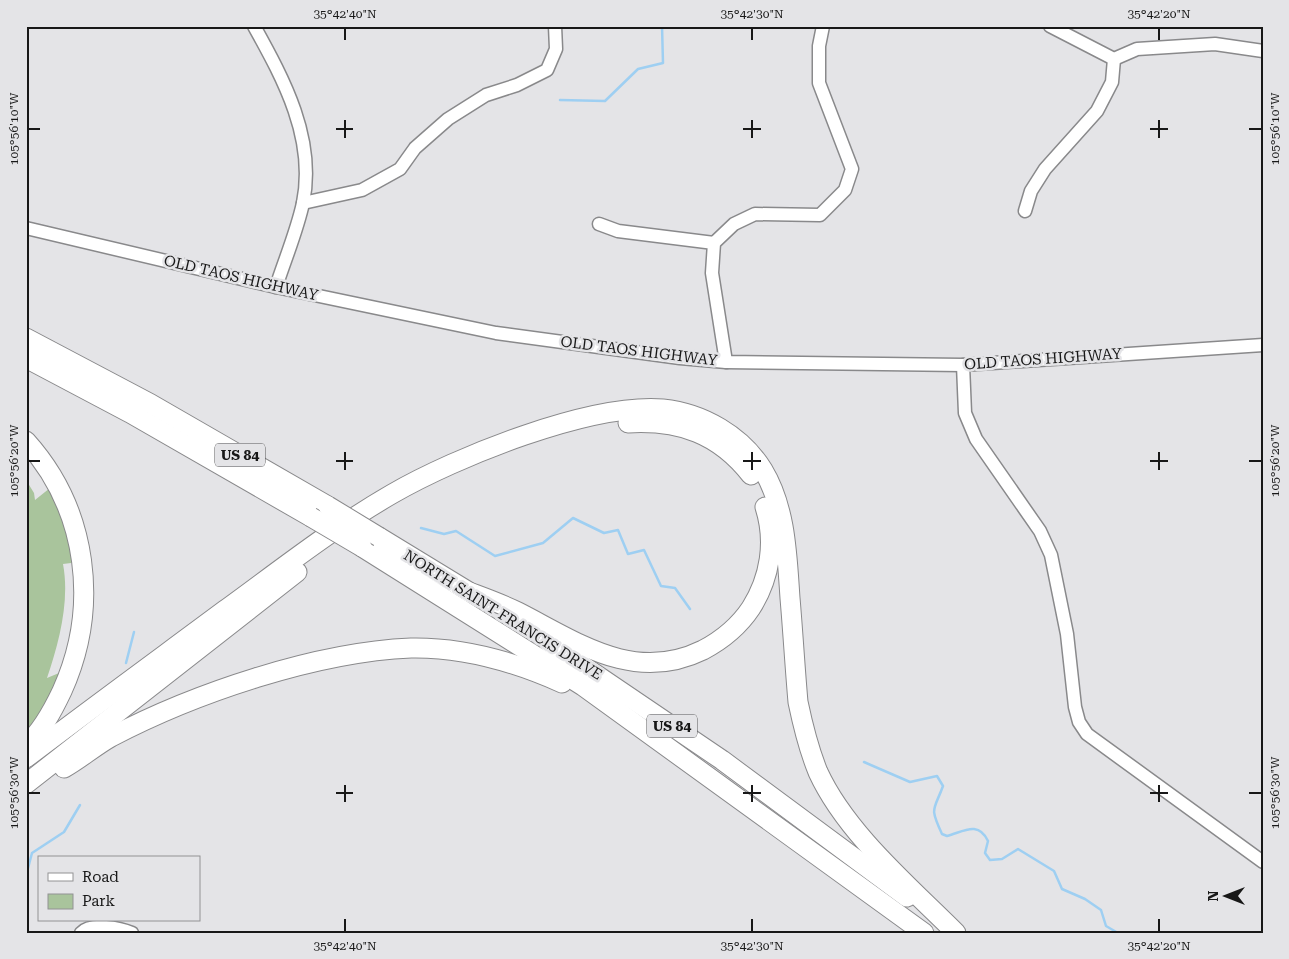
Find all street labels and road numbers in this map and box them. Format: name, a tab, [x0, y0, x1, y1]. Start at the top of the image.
street label: OLD TAOS HIGHWAY	[162, 251, 321, 305]
street label: OLD TAOS HIGHWAY	[559, 332, 719, 370]
street label: OLD TAOS HIGHWAY	[964, 344, 1123, 373]
road number: US 84	[215, 444, 265, 466]
street label: NORTH SAINT FRANCIS DRIVE	[400, 546, 606, 684]
road number: US 84	[647, 714, 697, 738]

